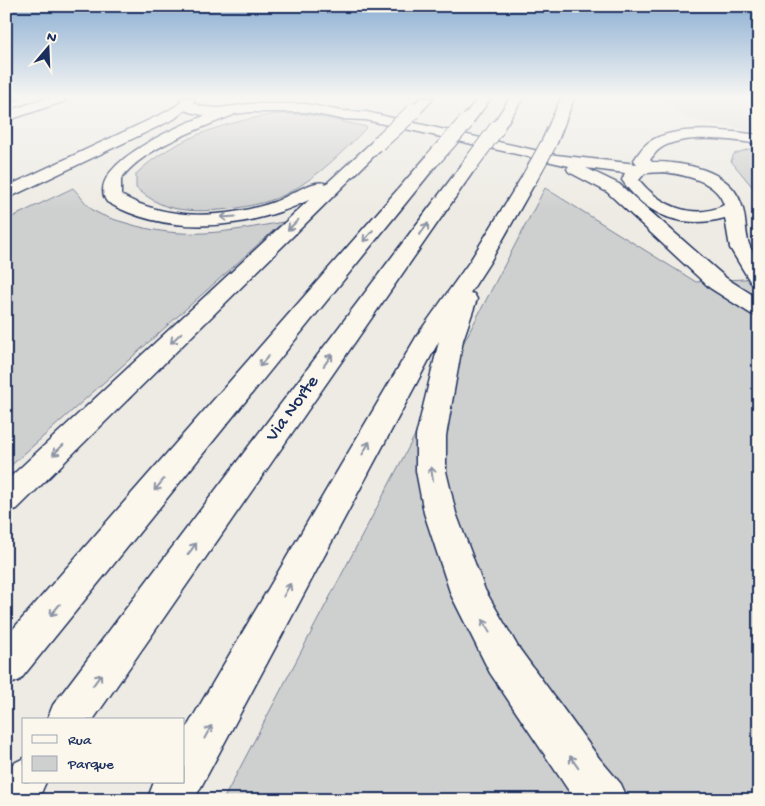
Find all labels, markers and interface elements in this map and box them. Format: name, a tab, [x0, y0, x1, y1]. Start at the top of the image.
north arrow	[22, 22, 72, 72]
text: N	[44, 29, 59, 48]
one-way arrow	[221, 212, 237, 222]
one-way arrow	[287, 219, 300, 231]
one-way arrow	[419, 222, 429, 236]
one-way arrow	[363, 230, 374, 243]
one-way arrow	[170, 331, 182, 343]
one-way arrow	[258, 354, 269, 367]
one-way arrow	[323, 354, 334, 367]
street label: Via Norte	[261, 371, 325, 447]
one-way arrow	[362, 441, 371, 456]
one-way arrow	[52, 444, 65, 456]
one-way arrow	[427, 466, 437, 482]
one-way arrow	[154, 478, 165, 491]
one-way arrow	[187, 542, 197, 556]
one-way arrow	[282, 583, 292, 598]
one-way arrow	[49, 603, 60, 616]
one-way arrow	[481, 619, 490, 634]
one-way arrow	[92, 673, 102, 687]
legend	[22, 718, 185, 784]
one-way arrow	[203, 725, 213, 739]
text: Rua	[68, 732, 92, 750]
one-way arrow	[569, 755, 579, 769]
text: Parque	[67, 756, 114, 774]

